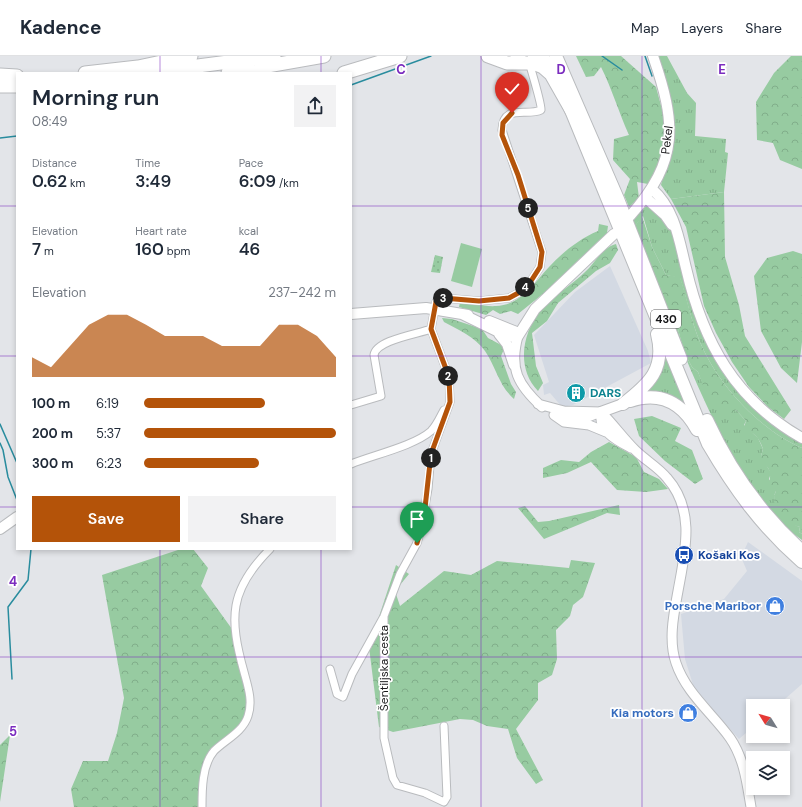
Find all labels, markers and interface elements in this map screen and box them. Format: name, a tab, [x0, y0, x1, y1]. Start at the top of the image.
text: Kadence	[20, 15, 101, 40]
text: Map	[631, 19, 659, 37]
text: Layers	[681, 19, 723, 37]
text: Share	[745, 19, 782, 37]
text: C	[396, 61, 406, 78]
text: D	[556, 61, 566, 78]
text: E	[718, 61, 726, 78]
pin	[495, 72, 529, 113]
icon: check	[501, 78, 523, 100]
text: Morning run	[32, 83, 159, 112]
button: share	[294, 85, 336, 127]
text: 08:49	[32, 113, 67, 130]
street label: Pekel	[657, 125, 677, 155]
text: Distance	[32, 156, 77, 170]
text: Time	[135, 156, 160, 170]
text: Pace	[239, 156, 263, 170]
text: 0.62	[32, 170, 67, 192]
text: 3:49	[135, 170, 171, 192]
text: 6:09	[239, 170, 276, 192]
text: km	[67, 176, 85, 190]
text: /km	[276, 176, 299, 190]
pin: 5	[518, 198, 538, 218]
text: 5	[525, 201, 531, 215]
text: Elevation	[32, 224, 78, 238]
text: Heart rate	[135, 224, 187, 238]
text: kcal	[239, 224, 259, 238]
text: 7	[32, 238, 41, 260]
text: 160	[135, 238, 164, 260]
text: 46	[239, 238, 260, 260]
text: m	[41, 244, 54, 258]
text: bpm	[164, 244, 190, 258]
pin: 4	[515, 277, 535, 297]
text: 4	[521, 280, 529, 294]
text: Elevation	[32, 284, 86, 301]
text: 237–242 m	[268, 284, 336, 301]
pin: 3	[433, 288, 453, 308]
text: 3	[440, 291, 446, 305]
road number: 430	[651, 310, 681, 328]
pin: 2	[438, 366, 458, 386]
text: 2	[445, 369, 451, 383]
building icon: DARS	[565, 382, 587, 404]
place label: DARS	[590, 385, 621, 401]
text: 100 m	[32, 395, 70, 412]
text: 6:19	[96, 395, 119, 412]
text: 200 m	[32, 425, 73, 442]
text: 5:37	[96, 425, 121, 442]
pin: 1	[421, 448, 441, 468]
text: 1	[429, 451, 433, 465]
text: 300 m	[32, 455, 73, 472]
text: 6:23	[96, 455, 122, 472]
button: Save	[32, 496, 180, 542]
button: Share	[188, 496, 336, 542]
pin	[400, 502, 434, 543]
icon: arrive	[406, 508, 428, 530]
bus stop icon: Košaki Kos	[673, 544, 695, 566]
place label: Košaki Kos	[698, 547, 760, 563]
text: 4	[9, 573, 17, 590]
shop icon: Porsche Maribor	[764, 595, 786, 617]
place label: Porsche Maribor	[665, 598, 761, 614]
street label: Šentiljska cesta	[376, 625, 392, 711]
north arrow	[746, 699, 790, 743]
map controls	[746, 699, 790, 795]
shop icon: Kia motors	[677, 702, 699, 724]
place label: Kia motors	[611, 705, 674, 721]
text: 5	[9, 723, 17, 740]
button: layers	[746, 751, 790, 795]

